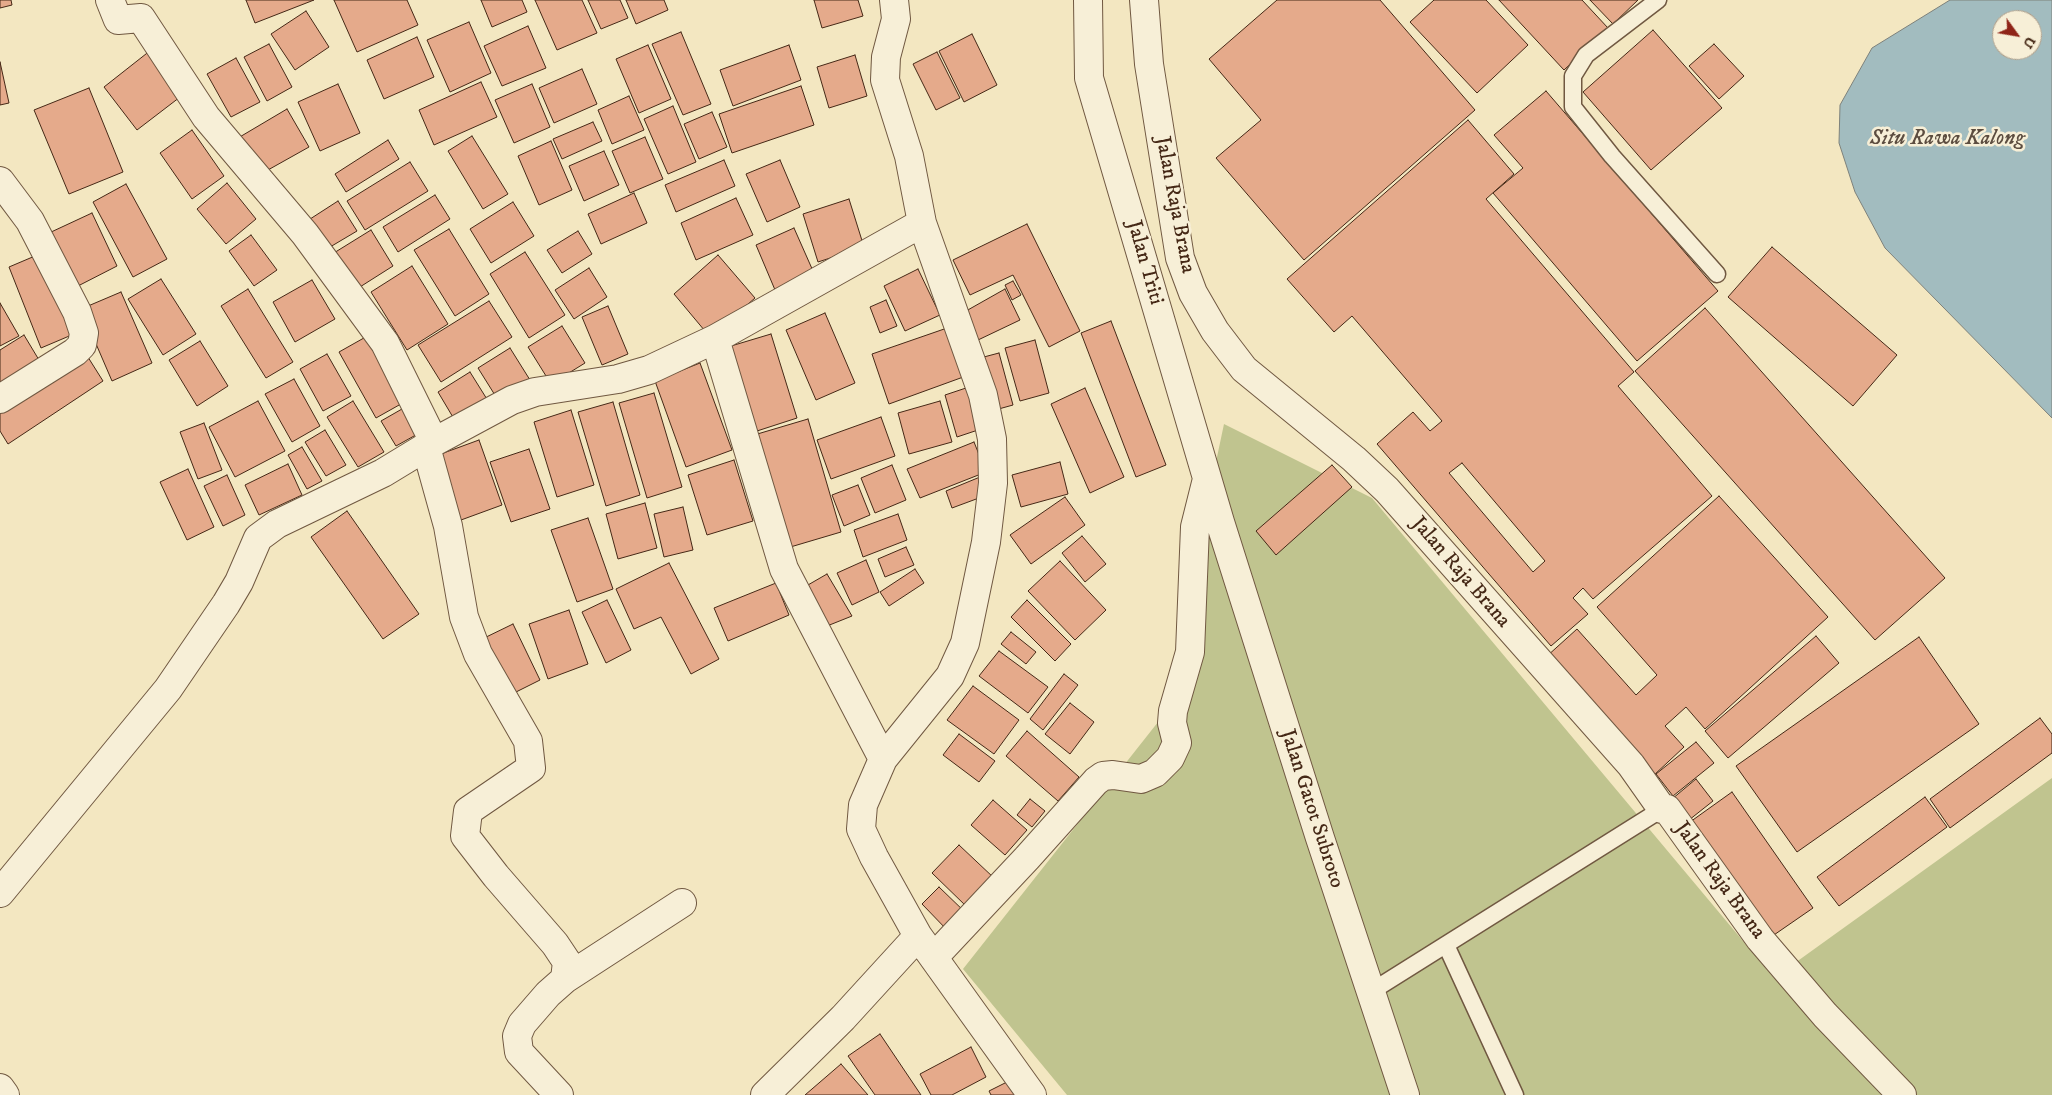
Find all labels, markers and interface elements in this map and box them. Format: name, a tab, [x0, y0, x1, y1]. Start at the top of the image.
north arrow	[1992, 10, 2042, 60]
text: U	[2018, 33, 2039, 52]
water label: Situ Rawa Kalong	[1870, 126, 2024, 152]
street label: Jalan Raja Brana	[1148, 135, 1200, 275]
street label: Jalan Triti	[1120, 218, 1168, 308]
street label: Jalan Raja Brana	[1405, 512, 1515, 634]
street label: Jalan Gatot Subroto	[1273, 727, 1349, 891]
street label: Jalan Raja Brana	[1668, 817, 1770, 945]

